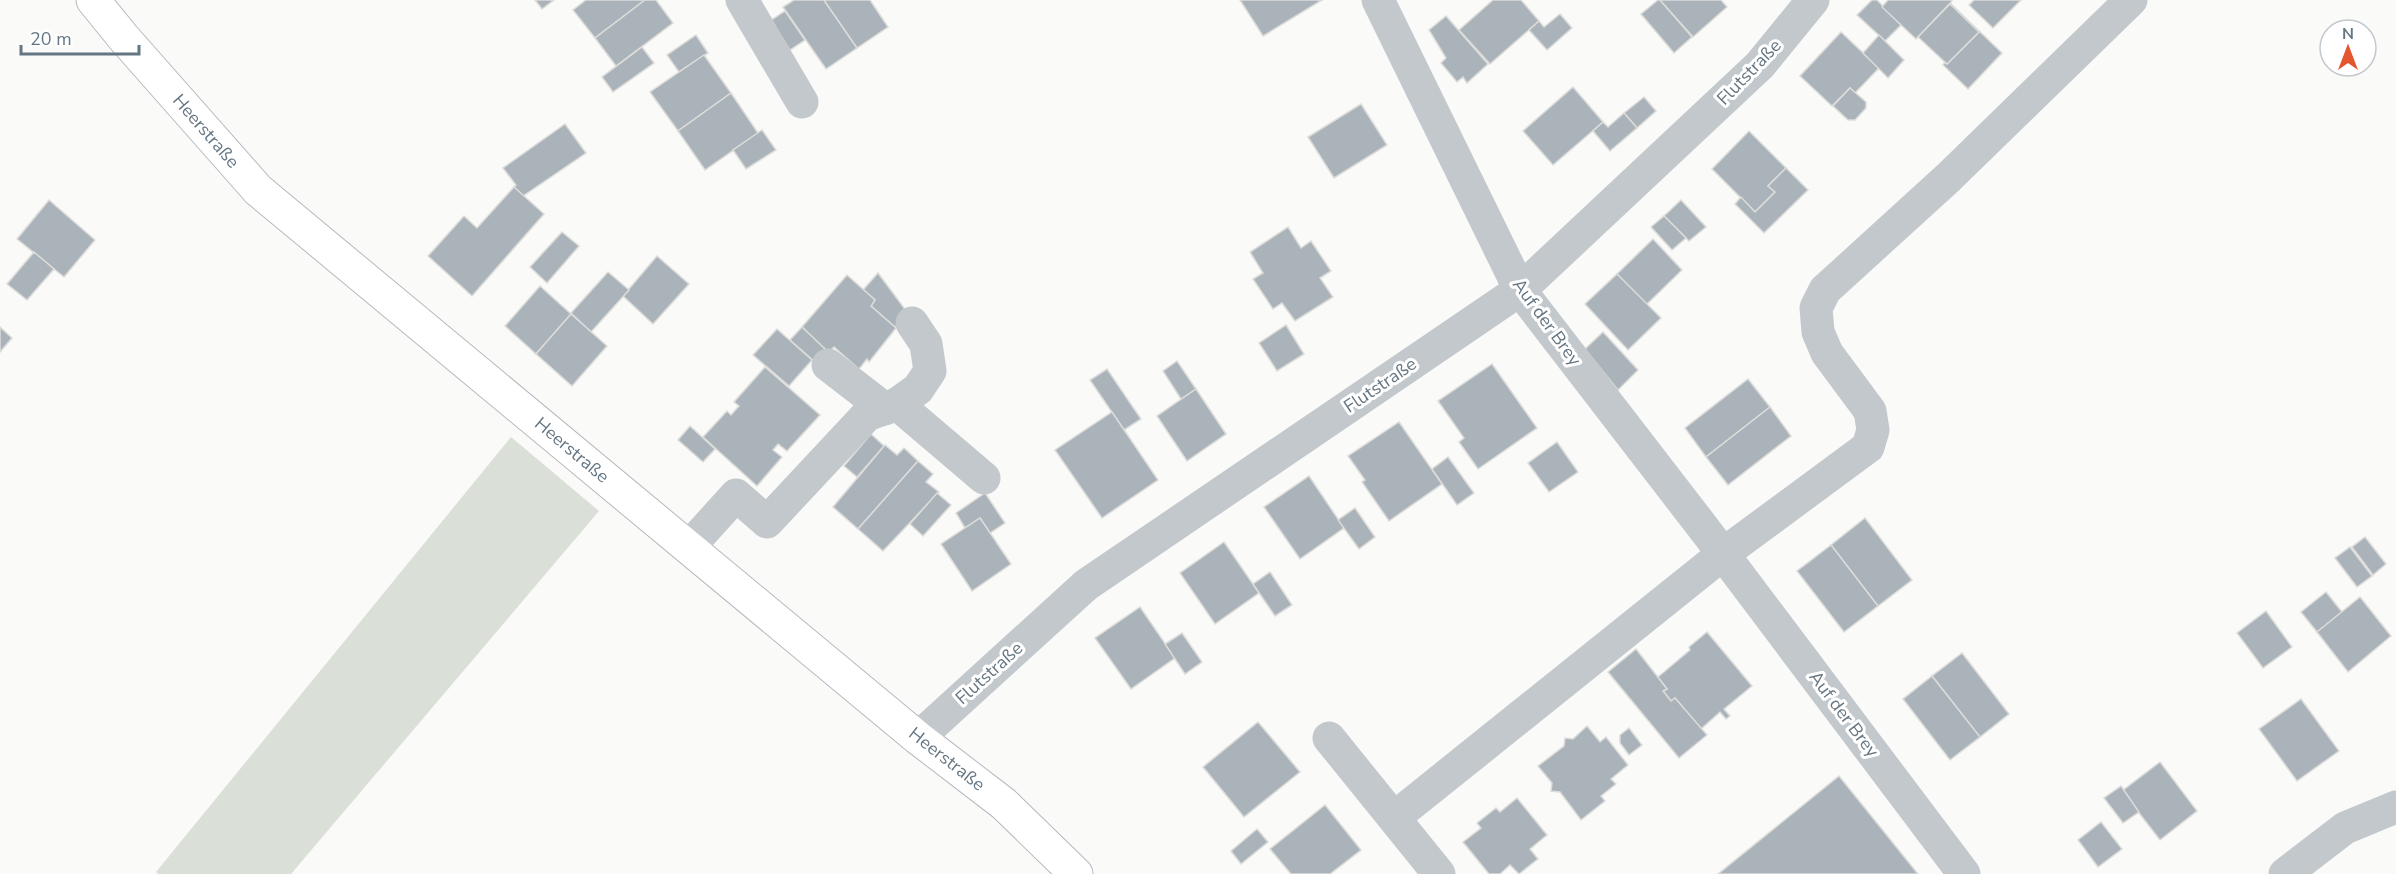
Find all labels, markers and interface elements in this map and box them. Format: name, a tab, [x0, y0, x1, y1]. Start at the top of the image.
scale bar	[21, 18, 140, 56]
north arrow	[2318, 18, 2378, 78]
text: N	[2342, 23, 2354, 45]
text: 20 m	[30, 27, 72, 51]
street label: Flutstraße	[1712, 34, 1786, 110]
street label: Heerstraße	[167, 89, 245, 173]
street label: Auf der Brey	[1507, 274, 1587, 371]
street label: Flutstraße	[1339, 352, 1421, 418]
street label: Heerstraße	[530, 412, 614, 488]
street label: Flutstraße	[950, 636, 1028, 710]
street label: Auf der Brey	[1804, 666, 1885, 763]
street label: Heerstraße	[904, 722, 990, 796]

